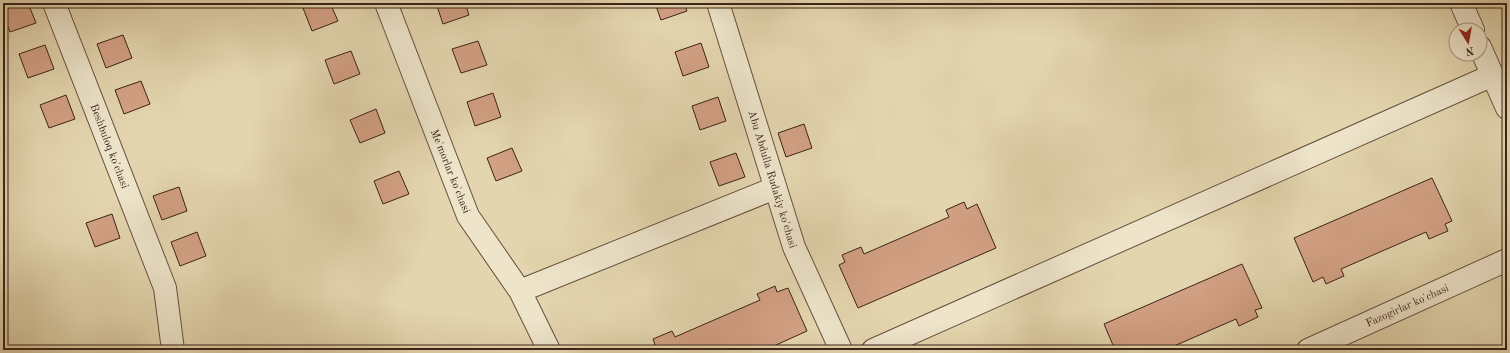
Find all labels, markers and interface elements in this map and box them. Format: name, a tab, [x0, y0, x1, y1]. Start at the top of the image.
north arrow	[1448, 22, 1488, 62]
text: N	[1464, 44, 1475, 57]
street label: Beshbuloq ko'chasi	[87, 103, 130, 190]
street label: Abu Abdulla Rudakiy ko'chasi	[745, 109, 798, 250]
street label: Me'morlar ko'chasi	[428, 128, 471, 215]
street label: Fazogirlar ko'chasi	[1364, 283, 1451, 330]

